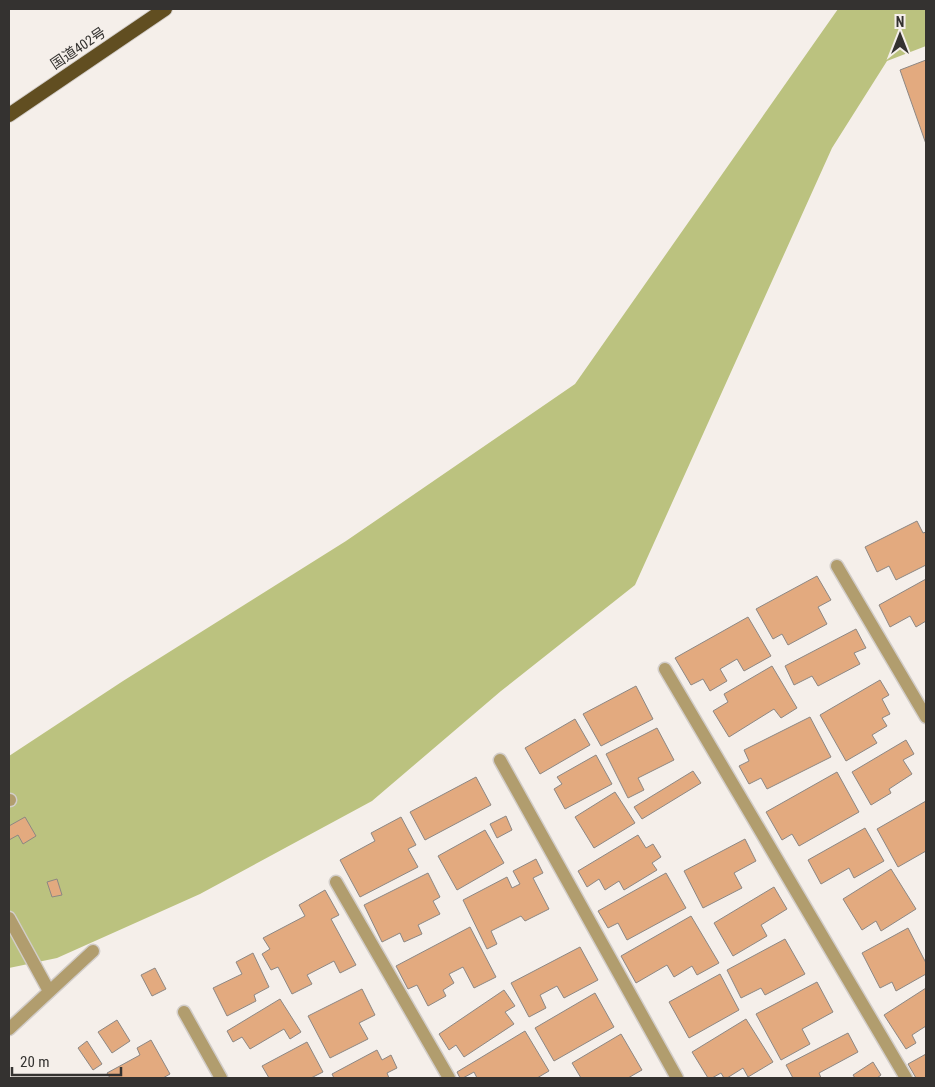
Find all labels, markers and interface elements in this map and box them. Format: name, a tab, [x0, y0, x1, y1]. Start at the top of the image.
north arrow	[875, 10, 925, 60]
text: N	[896, 14, 904, 30]
street label: 国道402号	[48, 24, 108, 72]
scale bar	[12, 1044, 121, 1076]
text: 20 m	[20, 1053, 50, 1071]

